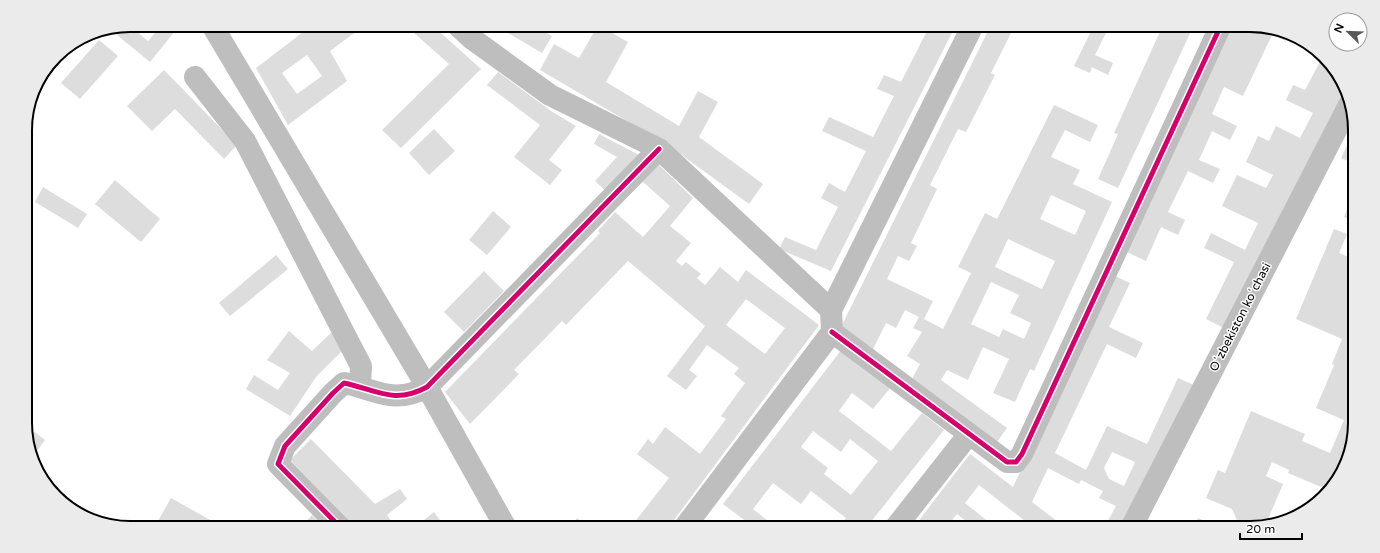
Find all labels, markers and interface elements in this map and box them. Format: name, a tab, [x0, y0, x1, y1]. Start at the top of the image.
north arrow	[1328, 12, 1368, 52]
text: N	[1332, 22, 1347, 35]
street label: Oʻzbekiston koʻchasi	[1207, 260, 1273, 374]
scale bar	[1240, 515, 1302, 541]
text: 20 m	[1246, 522, 1275, 536]

